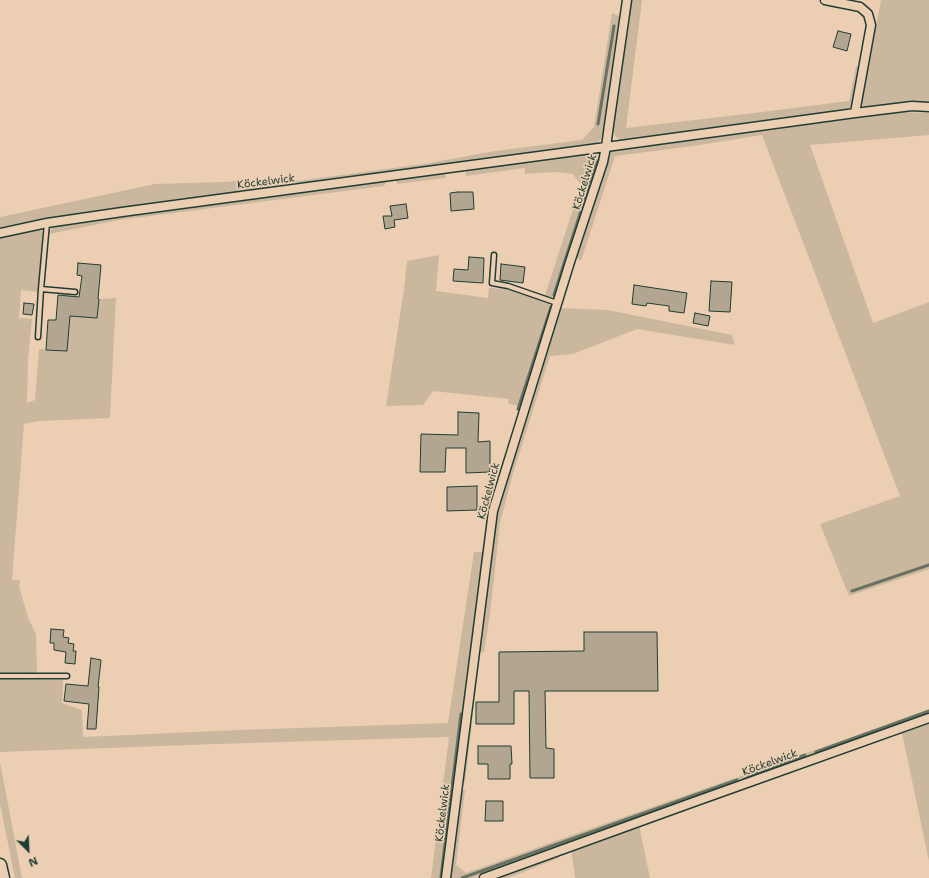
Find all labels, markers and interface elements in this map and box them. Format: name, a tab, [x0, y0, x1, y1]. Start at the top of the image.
street label: Köckelwick	[570, 152, 600, 212]
street label: Köckelwick	[236, 172, 296, 192]
street label: Köckelwick	[475, 461, 503, 521]
street label: Köckelwick	[740, 747, 800, 779]
street label: Köckelwick	[433, 783, 453, 843]
north arrow	[8, 830, 48, 870]
text: N	[26, 853, 40, 870]

